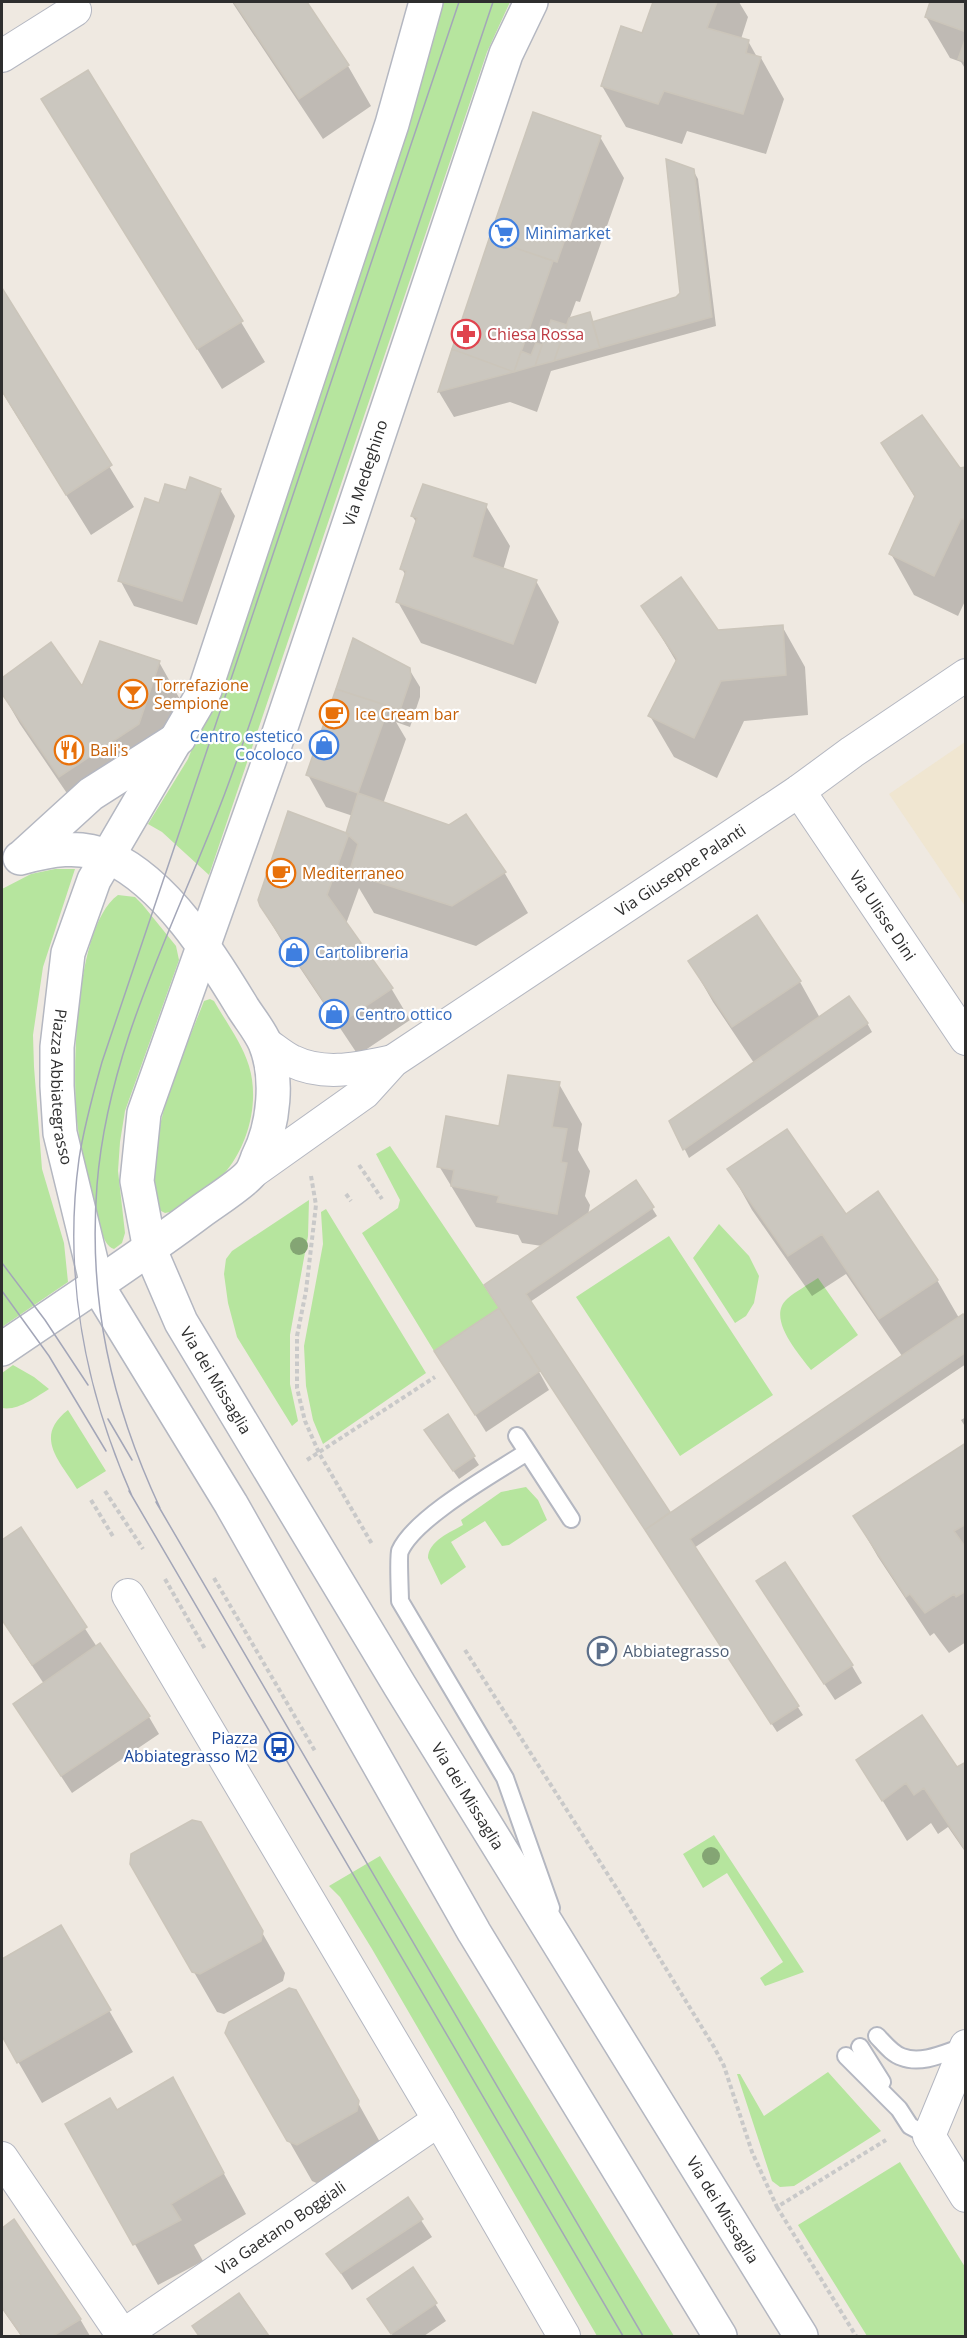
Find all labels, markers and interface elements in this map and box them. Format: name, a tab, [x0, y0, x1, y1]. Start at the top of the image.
supermarket icon: Minimarket	[488, 217, 520, 249]
place label: Minimarket	[525, 222, 611, 244]
pharmacy icon: Chiesa Rossa	[450, 318, 482, 350]
place label: Chiesa Rossa	[487, 323, 584, 345]
street label: Via Medeghino	[337, 417, 393, 529]
place label: Torrefazione Sempione	[154, 674, 249, 714]
bar icon: Torrefazione Sempione	[117, 678, 149, 710]
cafe icon: Ice Cream bar	[318, 698, 350, 730]
place label: Ice Cream bar	[355, 703, 459, 725]
place label: Centro estetico Cocoloco	[190, 725, 303, 765]
shop icon: Centro estetico Cocoloco	[308, 729, 340, 761]
restaurant icon: Bali's	[53, 734, 85, 766]
place label: Bali's	[90, 739, 128, 761]
street label: Via Giuseppe Palanti	[611, 819, 750, 921]
cafe icon: Mediterraneo	[265, 857, 297, 889]
place label: Mediterraneo	[302, 862, 404, 884]
street label: Via Ulisse Dini	[845, 866, 921, 965]
shop icon: Cartolibreria	[278, 936, 310, 968]
place label: Cartolibreria	[315, 941, 409, 963]
shop icon: Centro ottico	[318, 998, 350, 1030]
place label: Centro ottico	[355, 1003, 452, 1025]
street label: Piazza Abbiategrasso	[46, 1008, 78, 1167]
street label: Via dei Missaglia	[175, 1322, 257, 1438]
parking icon: Abbiategrasso	[586, 1635, 618, 1667]
place label: Abbiategrasso	[623, 1640, 729, 1662]
place label: Piazza Abbiategrasso M2	[124, 1727, 258, 1767]
bus stop icon: Piazza Abbiategrasso M2	[263, 1731, 295, 1763]
street label: Via dei Missaglia	[427, 1738, 509, 1854]
street label: Via dei Missaglia	[682, 2152, 764, 2267]
street label: Via Gaetano Boggiali	[211, 2176, 350, 2280]

